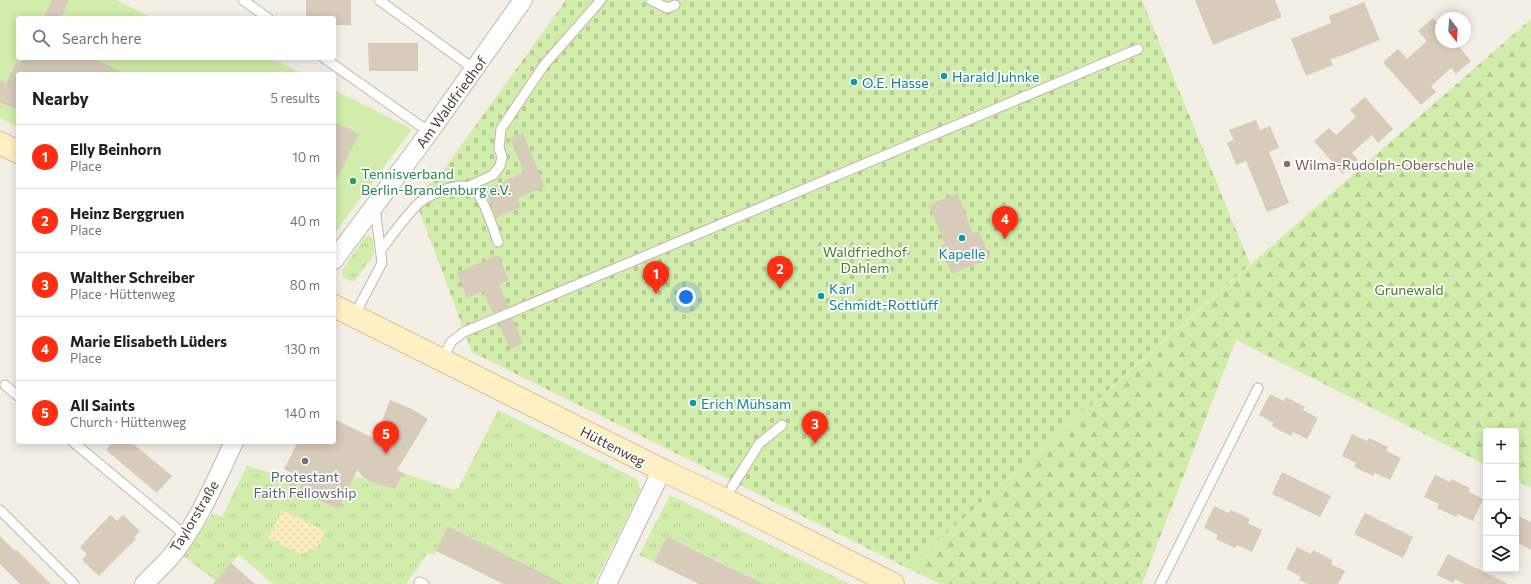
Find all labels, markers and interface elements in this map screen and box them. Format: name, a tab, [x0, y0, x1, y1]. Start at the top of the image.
north arrow	[1435, 12, 1471, 48]
search box	[16, 16, 336, 60]
icon: search	[30, 27, 52, 49]
text: Search here	[62, 29, 141, 47]
street label: Am Waldfriedhof	[412, 53, 490, 151]
place label: Harald Juhnke	[952, 68, 1040, 85]
marker: Harald Juhnke	[939, 71, 949, 81]
place label: O.E. Hasse	[862, 74, 929, 91]
marker: O.E. Hasse	[849, 77, 859, 87]
text: Nearby	[32, 88, 89, 109]
text: 5 results	[270, 90, 320, 106]
text: Elly Beinhorn	[70, 140, 161, 158]
text: 1	[42, 149, 48, 165]
text: 10 m	[292, 149, 320, 165]
place label: Wilma-Rudolph-Oberschule	[1295, 156, 1474, 173]
text: Place	[70, 158, 102, 174]
marker: Wilma-Rudolph-Oberschule	[1282, 159, 1292, 169]
place label: Tennisverband Berlin-Brandenburg e.V.	[361, 165, 511, 198]
marker: Tennisverband Berlin-Brandenburg e.V.	[348, 176, 358, 186]
text: Heinz Berggruen	[70, 204, 184, 222]
pin: 4	[992, 206, 1018, 239]
text: 2	[41, 213, 49, 229]
text: 40 m	[290, 213, 320, 229]
text: Place	[70, 222, 102, 238]
marker: Kapelle	[957, 233, 967, 243]
park label: Waldfriedhof Dahlem	[823, 243, 908, 276]
place label: Kapelle	[939, 245, 985, 262]
pin: 2	[767, 256, 793, 289]
pin: 1	[643, 261, 669, 294]
text: Walther Schreiber	[70, 268, 195, 286]
text: 3	[41, 277, 49, 293]
text: 80 m	[290, 277, 320, 293]
place label: Karl Schmidt-Rottluff	[829, 280, 939, 313]
park label: Grunewald	[1375, 281, 1443, 298]
text: Place · Hüttenweg	[70, 286, 175, 302]
your location	[676, 287, 696, 307]
marker: Karl Schmidt-Rottluff	[816, 291, 826, 301]
text: Marie Elisabeth Lüders	[70, 332, 227, 350]
text: 4	[41, 341, 49, 357]
text: 130 m	[285, 341, 320, 357]
text: Place	[70, 350, 102, 366]
place label: Erich Mühsam	[701, 395, 791, 412]
text: All Saints	[70, 396, 135, 414]
marker: Erich Mühsam	[688, 398, 698, 408]
text: 5	[41, 405, 49, 421]
text: 140 m	[284, 405, 320, 421]
pin: 3	[802, 411, 828, 444]
text: Church · Hüttenweg	[70, 414, 186, 430]
pin: 5	[373, 421, 399, 454]
street label: Hüttenweg	[578, 422, 649, 470]
map controls	[1483, 428, 1519, 572]
button: +	[1483, 428, 1519, 464]
marker: Protestant Faith Fellowship	[300, 456, 310, 466]
button: −	[1483, 464, 1519, 500]
place label: Protestant Faith Fellowship	[254, 468, 356, 501]
street label: Taylorstraße	[166, 477, 222, 555]
button: locate	[1483, 500, 1519, 536]
button: layers	[1483, 536, 1519, 572]

